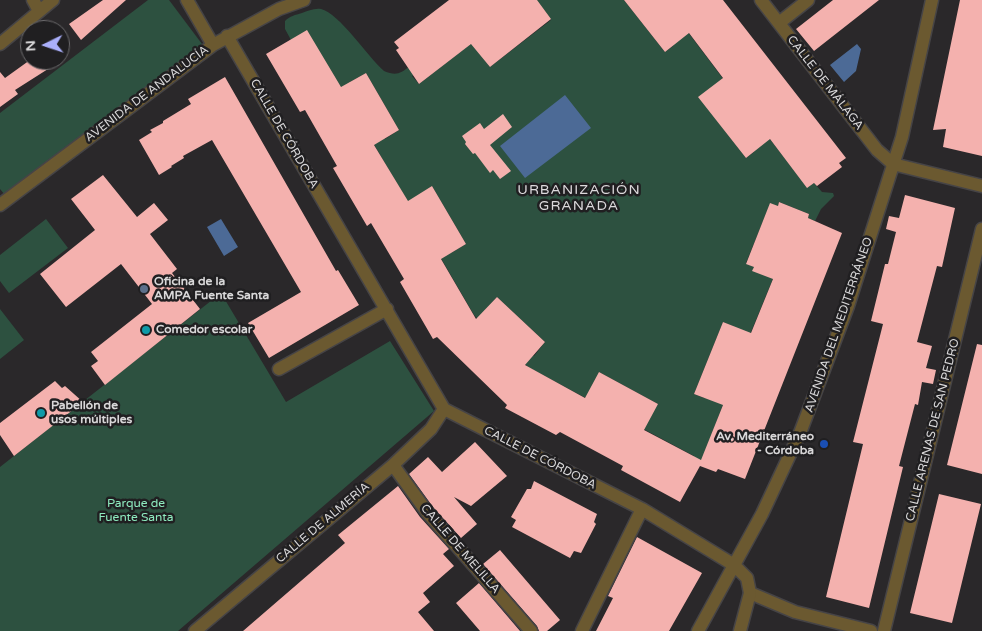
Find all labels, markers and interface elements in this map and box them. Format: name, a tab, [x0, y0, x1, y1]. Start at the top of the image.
north arrow	[20, 20, 70, 70]
street label: CALLE DE MÁLAGA	[784, 33, 866, 133]
text: N	[22, 40, 39, 52]
street label: AVENIDA DE ANDALUCÍA	[82, 43, 212, 145]
street label: CALLE DE CÓRDOBA	[247, 77, 321, 191]
district label: URBANIZACIÓN GRANADA	[516, 182, 642, 214]
street label: AVENIDA DEL MEDITERRÁNEO	[802, 235, 876, 415]
place label: Oficina de la AMPA Fuente Santa	[154, 275, 269, 303]
marker: Oficina de la AMPA Fuente Santa	[138, 283, 150, 295]
place label: Comedor escolar	[156, 323, 252, 337]
marker: Comedor escolar	[140, 324, 152, 336]
street label: CALLE ARENAS DE SAN PEDRO	[903, 337, 963, 523]
place label: Pabellón de usos múltiples	[51, 399, 132, 427]
marker: Pabellón de usos múltiples	[35, 407, 47, 419]
street label: CALLE DE CÓRDOBA	[481, 423, 599, 493]
place label: Av. Mediterráneo - Córdoba	[716, 430, 814, 458]
marker: Av. Mediterráneo - Córdoba	[818, 438, 830, 450]
street label: CALLE DE ALMERÍA	[273, 480, 373, 566]
park label: Parque de Fuente Santa	[98, 497, 174, 525]
street label: CALLE DE MELILLA	[417, 501, 503, 597]

